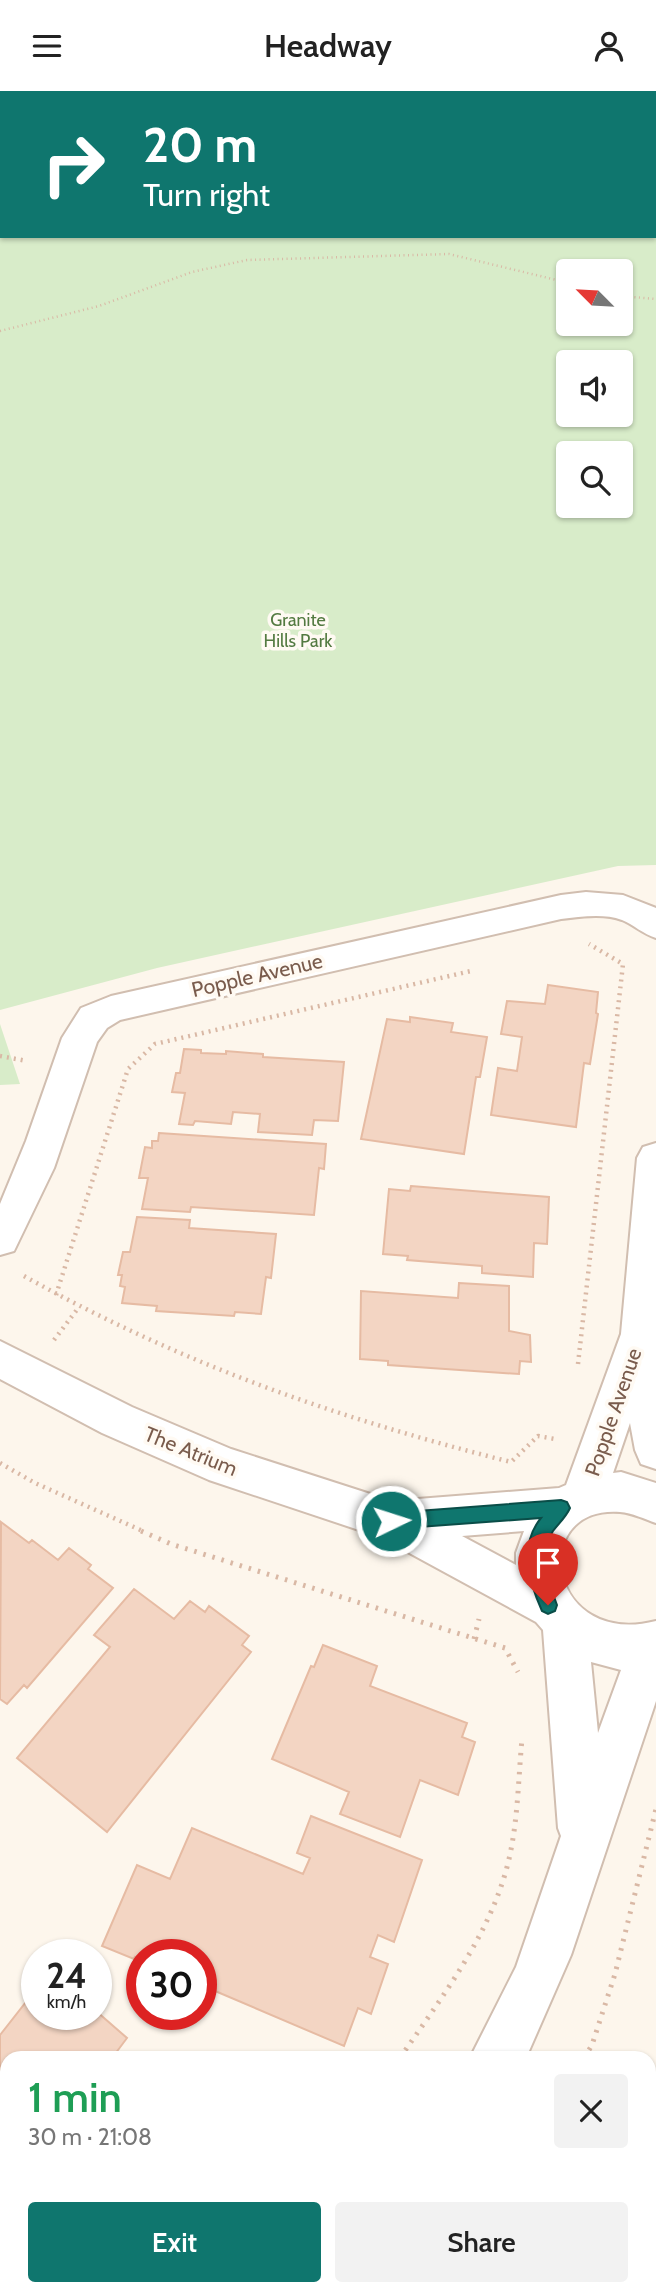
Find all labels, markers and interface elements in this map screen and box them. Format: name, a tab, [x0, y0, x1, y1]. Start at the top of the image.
text: Headway	[264, 26, 392, 65]
icon: menu	[28, 27, 66, 65]
icon: person	[590, 27, 628, 65]
text: 20 m	[143, 115, 257, 174]
icon: right	[28, 119, 119, 210]
text: Turn right	[143, 175, 270, 214]
north arrow	[556, 259, 634, 336]
map controls	[556, 259, 633, 518]
button: sound	[556, 350, 633, 427]
button: search	[556, 441, 633, 518]
park label: Granite Hills Park	[264, 609, 333, 652]
street label: Popple Avenue	[189, 948, 325, 1002]
street label: Popple Avenue	[579, 1345, 647, 1479]
street label: The Atrium	[141, 1421, 241, 1481]
position arrow	[354, 1484, 428, 1558]
pin	[518, 1533, 578, 1605]
icon: arrive	[529, 1544, 567, 1582]
speed limit sign: 30	[126, 1939, 217, 2030]
text: 24	[46, 1954, 87, 1997]
text: km/h	[47, 1991, 86, 2013]
text: 1 min	[28, 2071, 122, 2123]
button: close	[554, 2074, 628, 2148]
text: 30 m · 21:08	[28, 2123, 152, 2151]
button: Exit	[28, 2202, 321, 2282]
button: Share	[335, 2202, 628, 2282]

